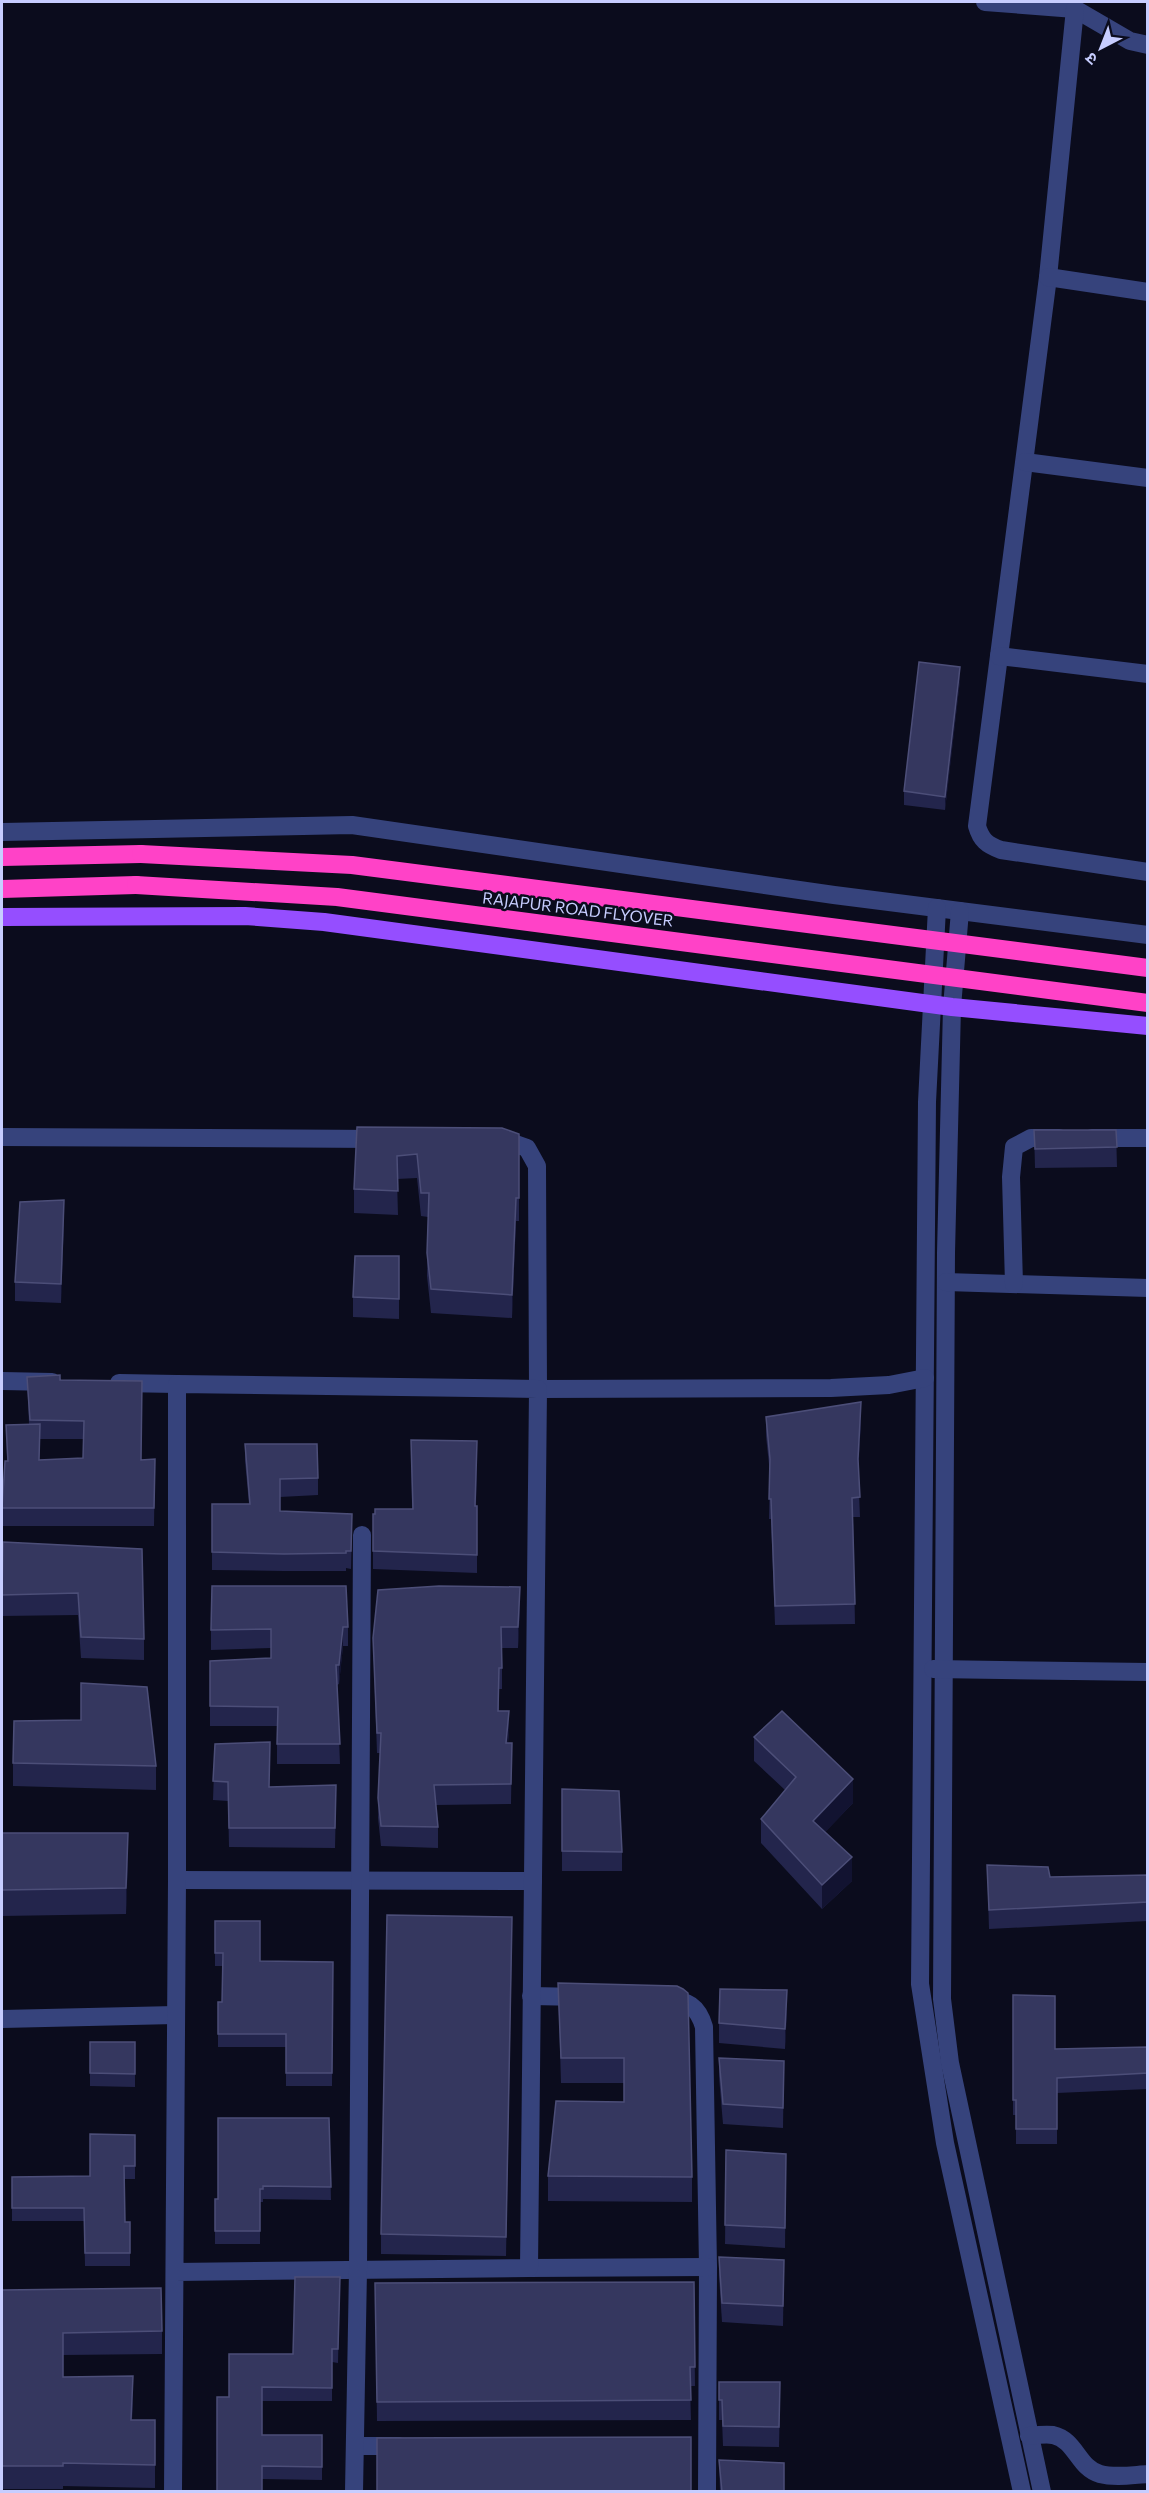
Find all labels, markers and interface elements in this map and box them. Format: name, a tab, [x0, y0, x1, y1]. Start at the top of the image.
north arrow	[1071, 18, 1131, 78]
text: उ	[1080, 49, 1100, 70]
street label: RAJAPUR ROAD FLYOVER	[481, 887, 675, 930]

